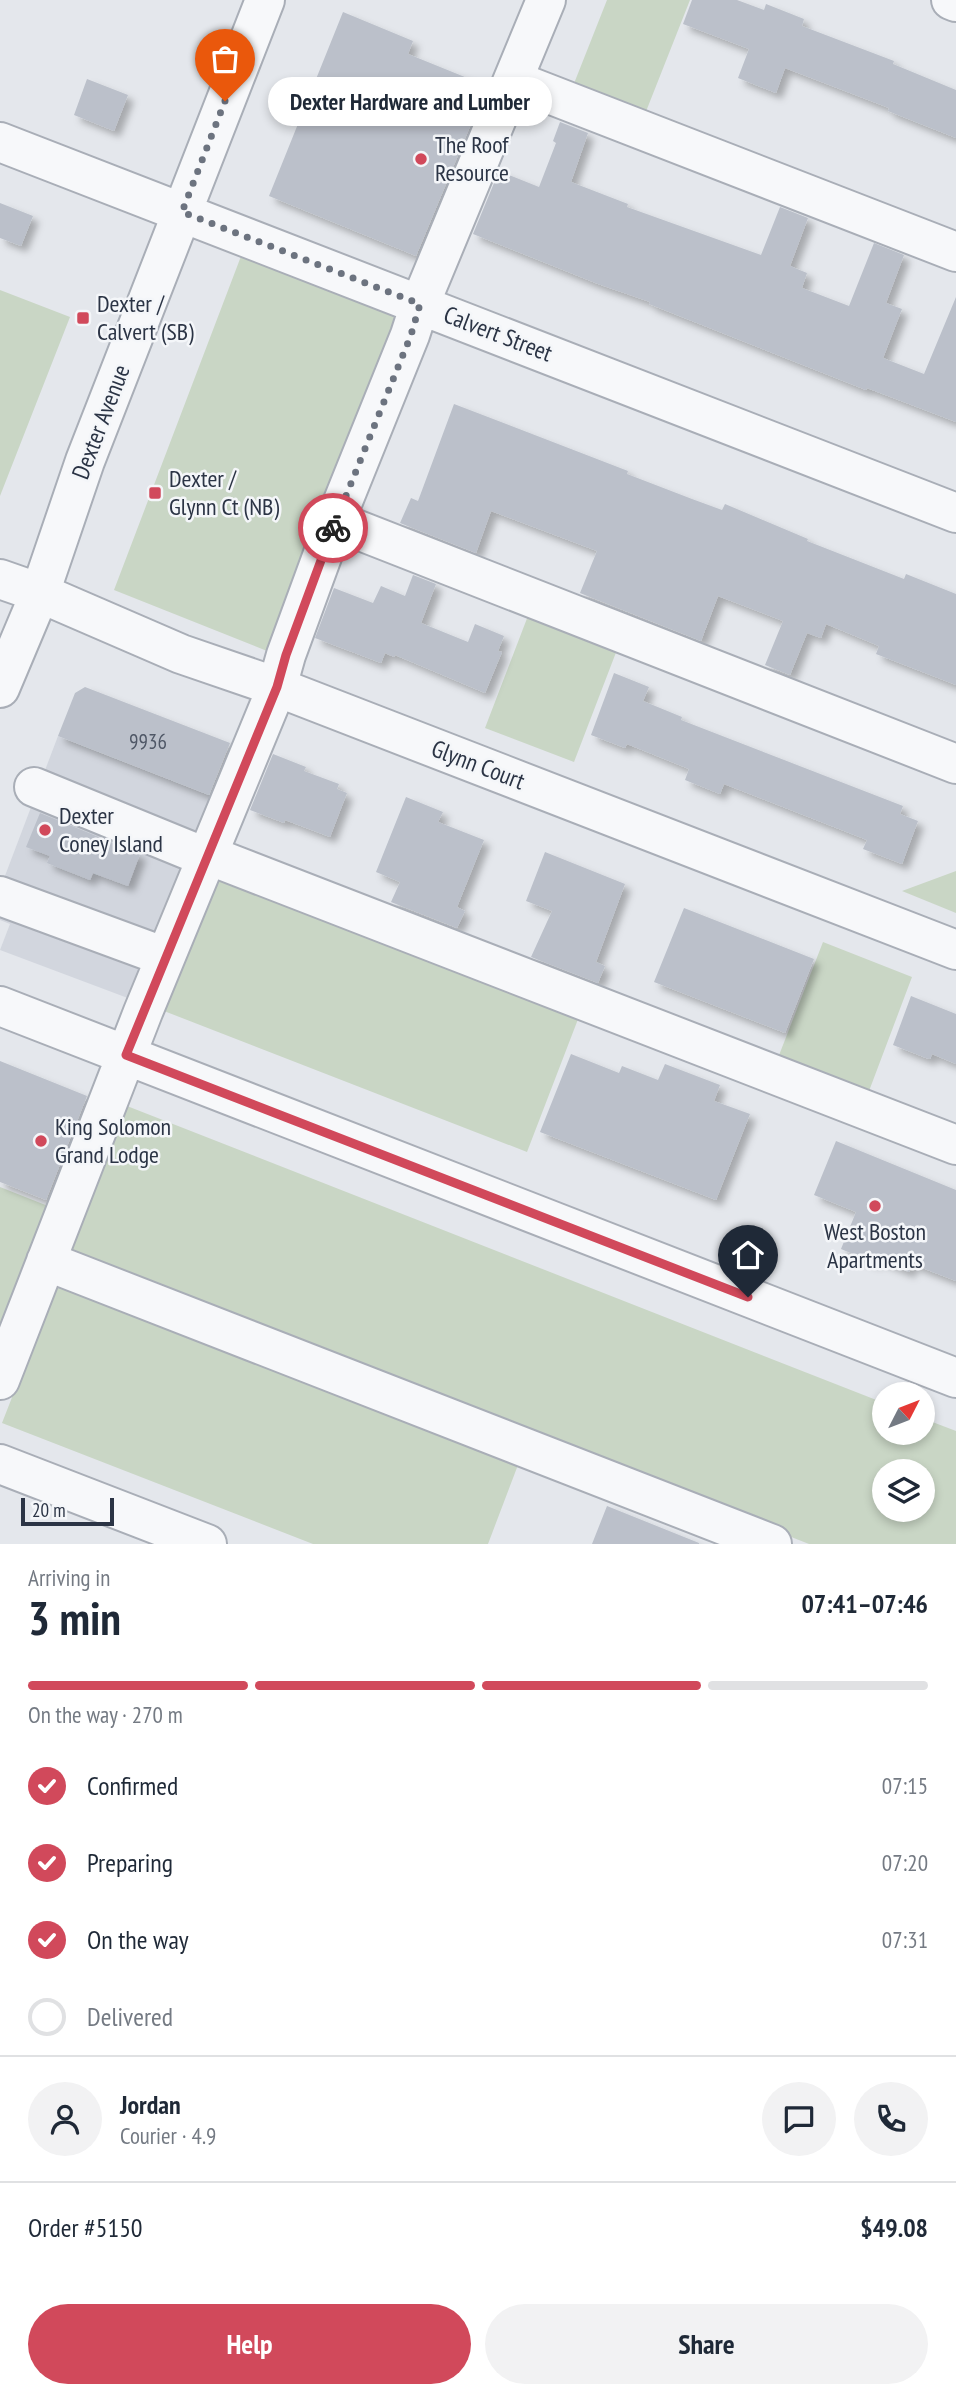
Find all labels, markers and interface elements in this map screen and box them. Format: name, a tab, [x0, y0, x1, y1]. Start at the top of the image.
pin	[195, 29, 255, 101]
icon: bag	[206, 40, 244, 78]
callout: Dexter Hardware and Lumber	[267, 76, 550, 126]
text: Dexter Hardware and Lumber	[290, 87, 530, 116]
place label: The Roof Resource	[435, 129, 509, 188]
marker: The Roof Resource	[413, 151, 429, 167]
place label: Dexter / Calvert (SB)	[97, 288, 194, 347]
street label: Calvert Street	[440, 299, 557, 369]
marker: Dexter / Calvert (SB)	[75, 310, 91, 326]
street label: Dexter Avenue	[65, 360, 137, 483]
place label: Dexter / Glynn Ct (NB)	[169, 463, 279, 522]
marker: Dexter / Glynn Ct (NB)	[147, 485, 163, 501]
courier	[298, 493, 368, 563]
icon: bike	[314, 509, 352, 547]
house number: 9936	[129, 728, 167, 755]
street label: Glynn Court	[427, 733, 530, 797]
place label: Dexter Coney Island	[59, 800, 163, 859]
marker: Dexter Coney Island	[37, 822, 53, 838]
place label: King Solomon Grand Lodge	[55, 1111, 171, 1170]
marker: King Solomon Grand Lodge	[33, 1133, 49, 1149]
marker: West Boston Apartments	[867, 1198, 883, 1214]
place label: West Boston Apartments	[824, 1216, 926, 1275]
pin	[718, 1225, 778, 1297]
icon: home	[729, 1236, 767, 1274]
north arrow	[872, 1382, 934, 1446]
map controls	[872, 1382, 935, 1522]
button: layers	[872, 1459, 935, 1522]
scale bar	[21, 1495, 114, 1527]
text: 20 m	[32, 1498, 66, 1522]
text: Arriving in	[28, 1563, 110, 1592]
text: 07:41–07:46	[801, 1587, 928, 1620]
text: 3 min	[28, 1588, 121, 1648]
text: On the way · 270 m	[28, 1700, 183, 1729]
icon: check	[28, 1767, 66, 1805]
text: Confirmed	[87, 1769, 178, 1802]
text: 07:15	[882, 1771, 928, 1800]
icon: check	[28, 1844, 66, 1882]
text: Preparing	[87, 1846, 173, 1879]
text: 07:20	[882, 1848, 928, 1877]
icon: check	[28, 1921, 66, 1959]
text: On the way	[87, 1923, 189, 1956]
text: 07:31	[882, 1925, 928, 1954]
text: Delivered	[87, 2000, 173, 2033]
button: person	[28, 2082, 102, 2156]
button: chat	[762, 2082, 836, 2156]
button: phone	[854, 2082, 928, 2156]
text: Jordan	[120, 2088, 181, 2121]
text: Courier · 4.9	[120, 2121, 216, 2150]
text: Order #5150	[28, 2211, 143, 2244]
text: $49.08	[860, 2211, 928, 2244]
button: Help	[28, 2304, 471, 2384]
button: Share	[485, 2304, 928, 2384]

